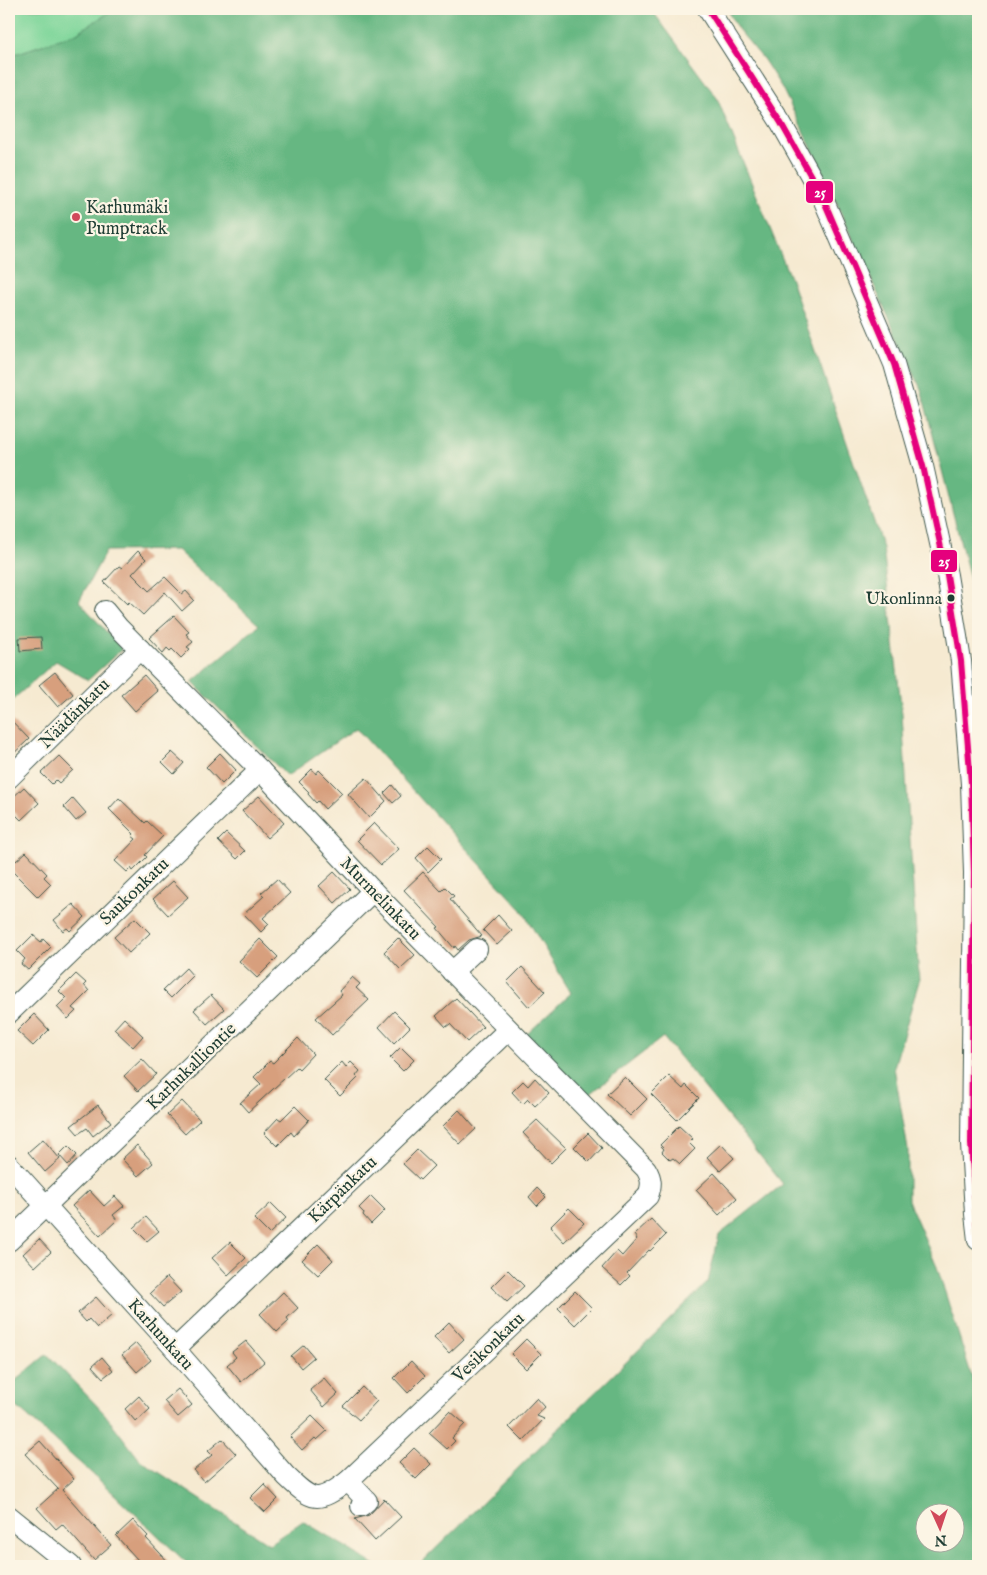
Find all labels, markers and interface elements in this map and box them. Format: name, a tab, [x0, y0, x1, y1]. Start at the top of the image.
line badge: 25	[805, 180, 834, 204]
text: 25	[814, 184, 826, 202]
place label: Karhumäki Pumptrack	[86, 197, 168, 241]
marker: Karhumäki Pumptrack	[70, 211, 82, 223]
line badge: 25	[930, 549, 958, 573]
text: 25	[938, 553, 950, 571]
place label: Ukonlinna	[866, 589, 943, 610]
marker: Ukonlinna	[946, 593, 956, 603]
street label: Näädänkatu	[35, 674, 115, 754]
street label: Saukonkatu	[95, 853, 175, 931]
street label: Murmelinkatu	[334, 853, 425, 946]
street label: Karhukalliontie	[142, 1018, 242, 1116]
street label: Kärpänkatu	[304, 1151, 382, 1229]
street label: Karhunkatu	[122, 1294, 198, 1376]
street label: Vesikonkatu	[447, 1308, 530, 1389]
north arrow	[914, 1502, 964, 1552]
text: N	[934, 1531, 948, 1549]

